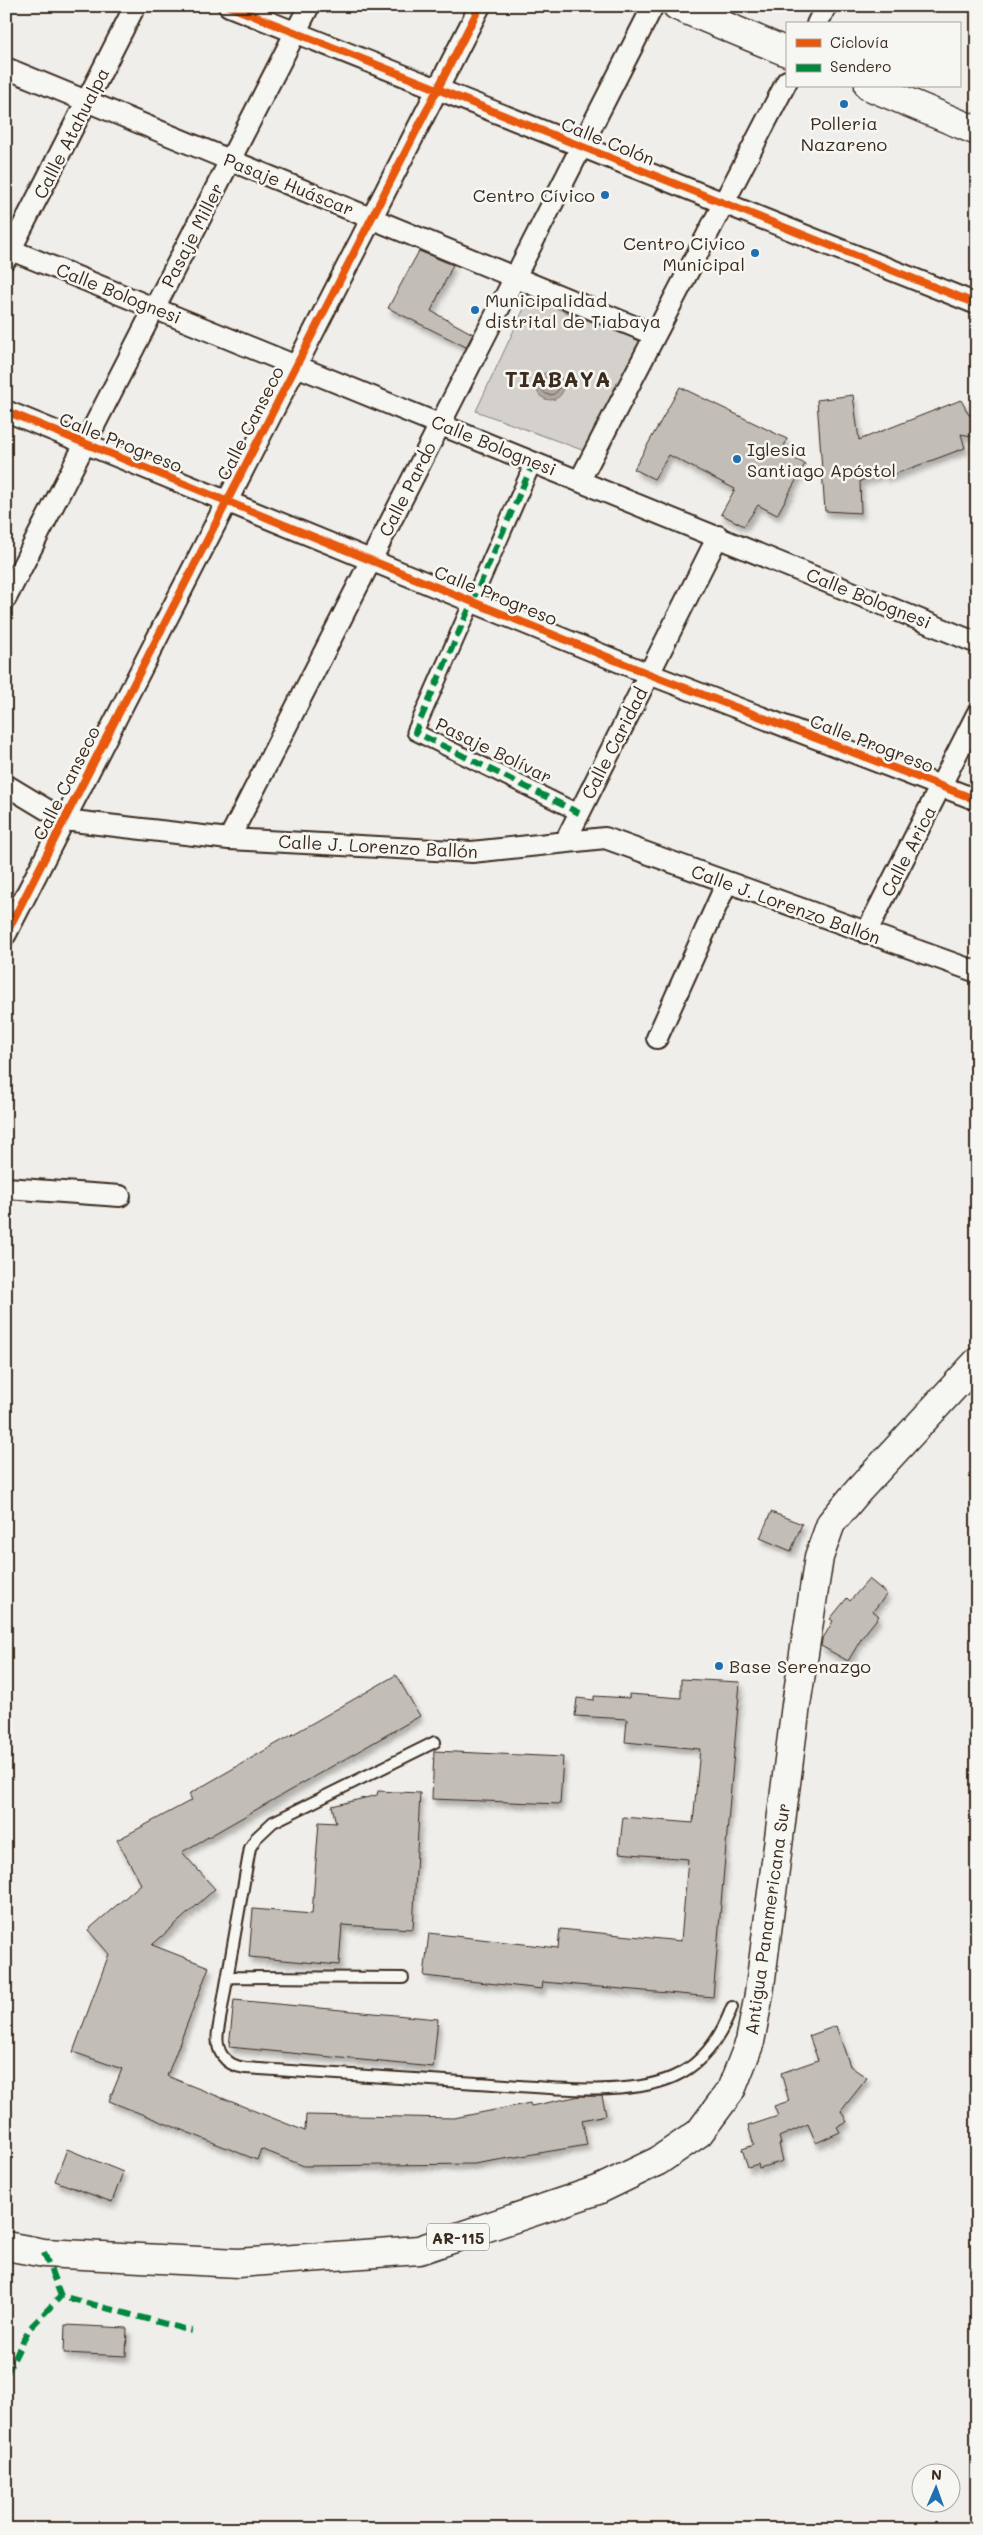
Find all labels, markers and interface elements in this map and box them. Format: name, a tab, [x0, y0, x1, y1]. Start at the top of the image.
legend	[786, 22, 960, 88]
text: Ciclovía	[830, 32, 889, 52]
text: Sendero	[830, 56, 891, 76]
street label: Callle Atahualpa	[28, 63, 114, 203]
marker: Polleria Nazareno	[838, 98, 850, 110]
street label: Calle Colón	[558, 111, 658, 171]
place label: Polleria Nazareno	[801, 111, 888, 156]
street label: Pasaje Huáscar	[220, 147, 358, 221]
street label: Pasaje Miller	[155, 179, 229, 291]
place label: Centro Cívico	[473, 183, 595, 207]
marker: Centro Cívico	[599, 189, 611, 201]
place label: Centro Civico Municipal	[623, 231, 745, 276]
marker: Centro Civico Municipal	[749, 247, 761, 259]
street label: Calle Bolognesi	[53, 257, 185, 329]
place label: Municipalidad distrital de Tiabaya	[485, 288, 661, 333]
marker: Municipalidad distrital de Tiabaya	[469, 304, 481, 316]
street label: Calle Canseco	[211, 361, 289, 484]
district label: TIABAYA	[505, 364, 611, 393]
street label: Calle Progreso	[56, 406, 186, 478]
street label: Calle Bolognesi	[428, 409, 560, 481]
street label: Calle Pardo	[373, 437, 441, 540]
place label: Iglesia Santiago Apóstol	[747, 437, 896, 482]
marker: Iglesia Santiago Apóstol	[731, 453, 743, 465]
street label: Calle Progreso	[431, 559, 561, 631]
street label: Calle Bolognesi	[803, 562, 935, 634]
street label: Calle Caridad	[575, 683, 653, 803]
street label: Calle Progreso	[807, 708, 938, 778]
street label: Pasaje Bolívar	[432, 711, 556, 789]
street label: Calle Canseco	[27, 721, 105, 844]
street label: Calle Arica	[875, 802, 941, 900]
street label: Calle J. Lorenzo Ballón	[278, 829, 478, 863]
street label: Calle J. Lorenzo Ballón	[688, 859, 884, 949]
place label: Base Serenazgo	[729, 1654, 871, 1678]
marker: Base Serenazgo	[713, 1660, 725, 1672]
street label: Antigua Panamericana Sur	[739, 1801, 795, 2037]
road number: AR-115	[427, 2224, 489, 2250]
north arrow	[910, 2462, 960, 2512]
text: N	[931, 2465, 942, 2484]

